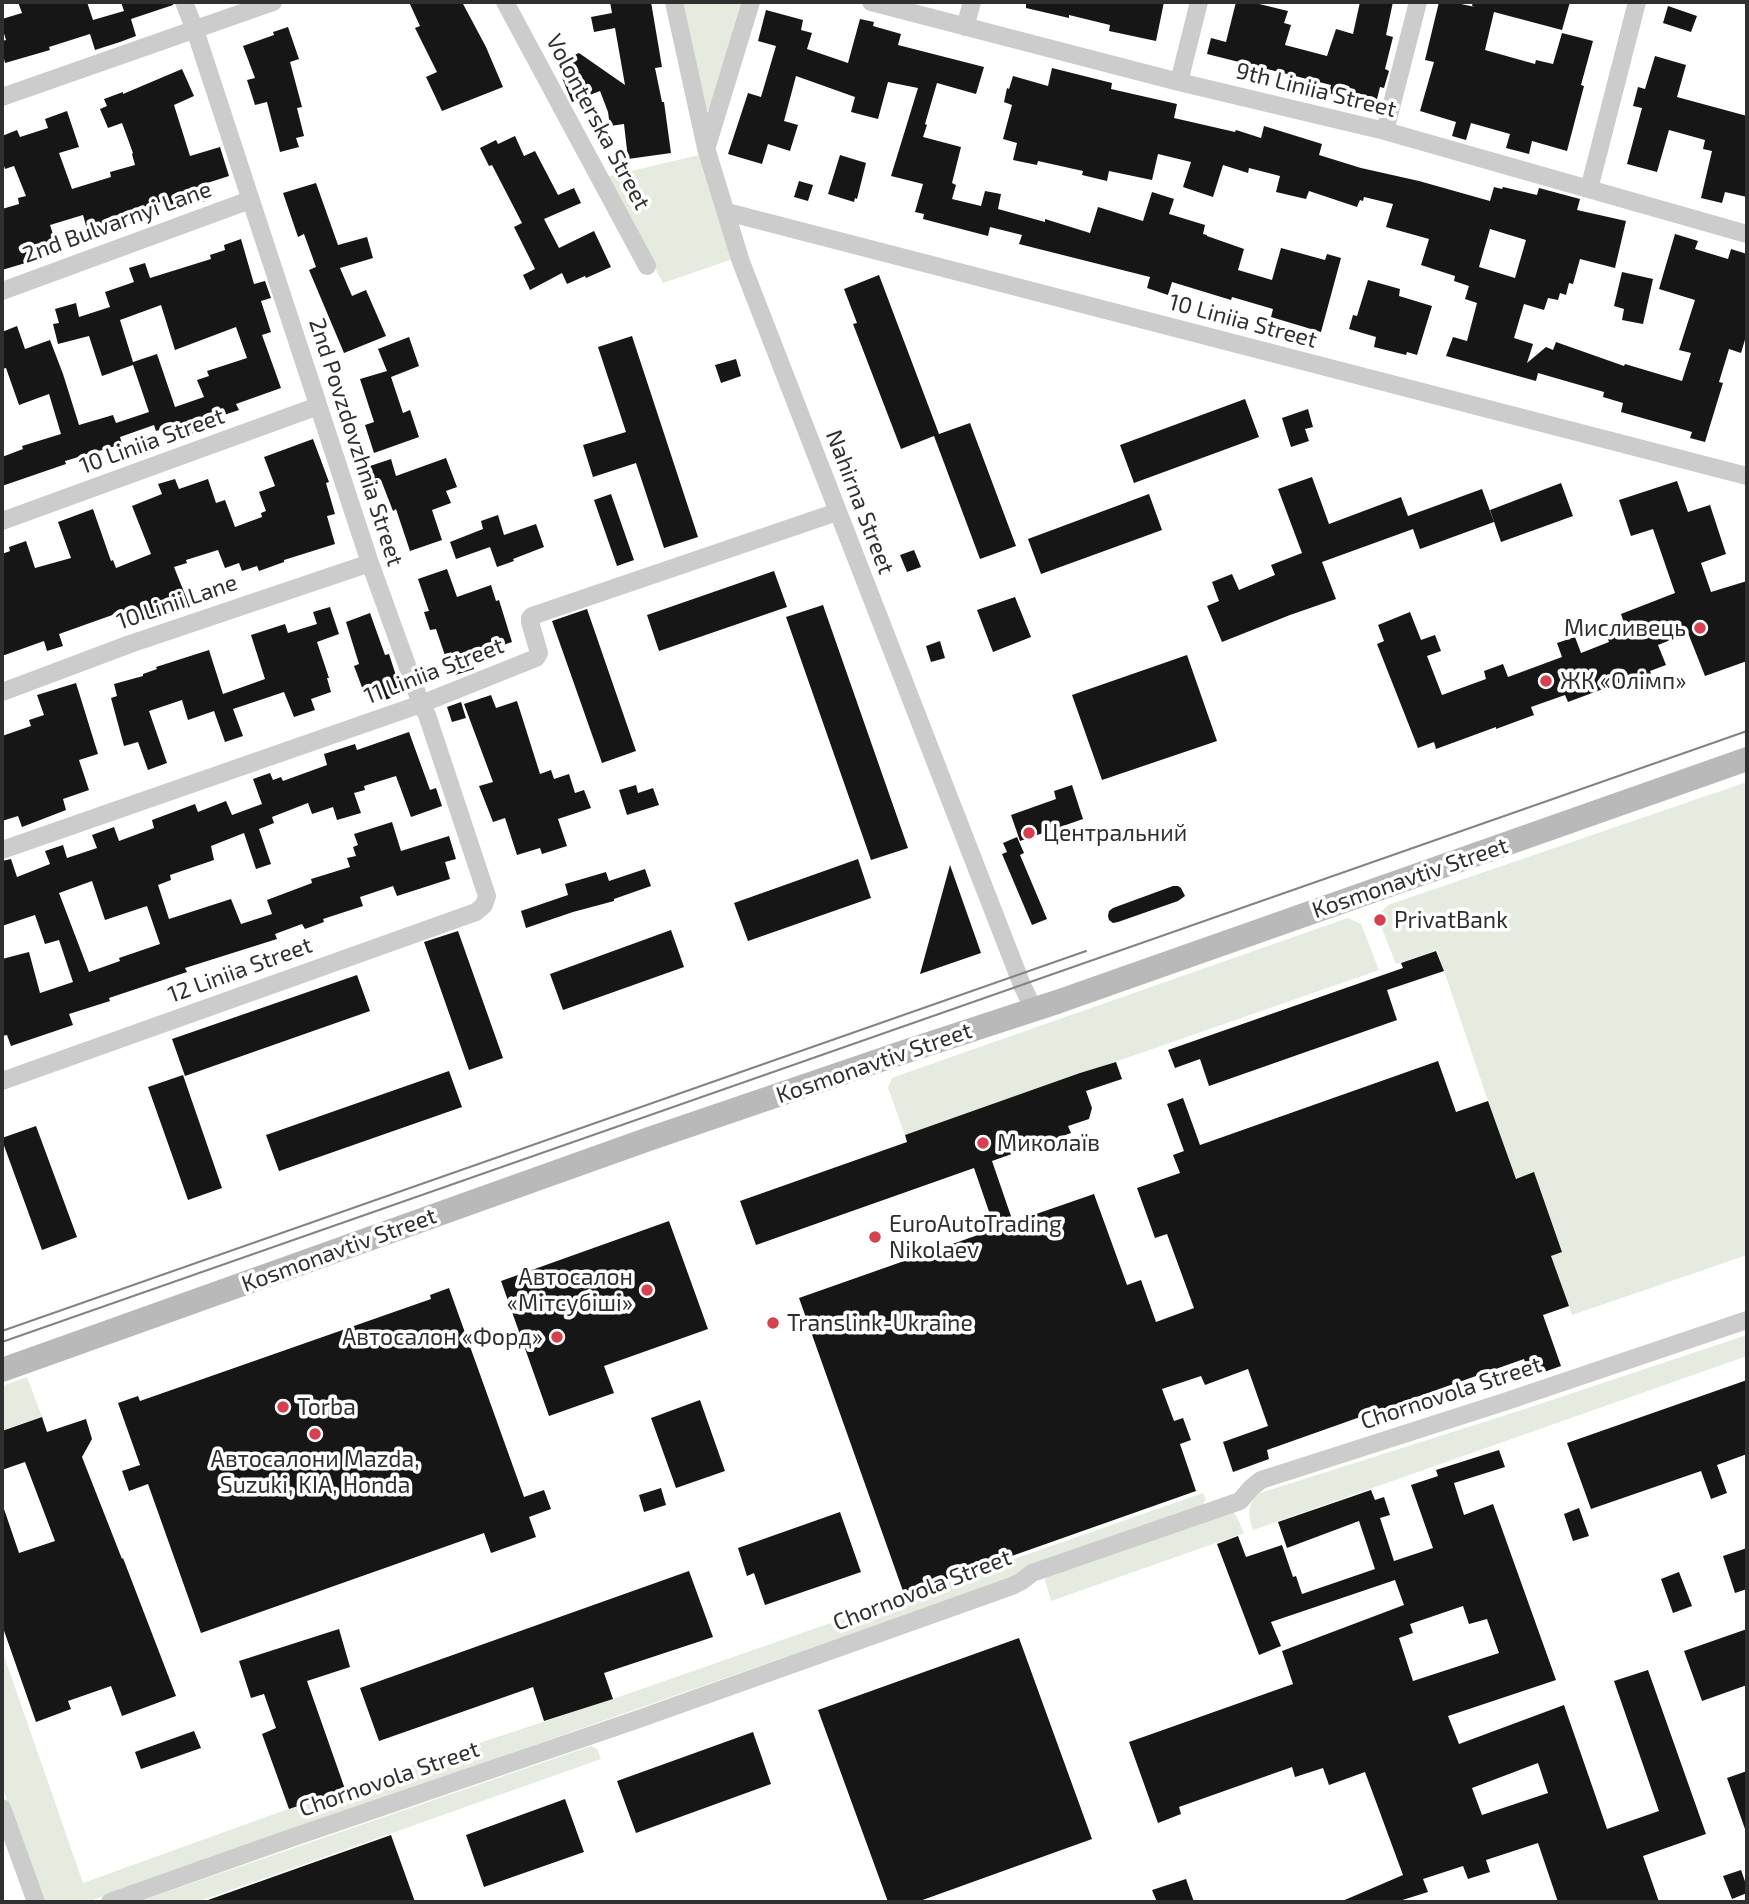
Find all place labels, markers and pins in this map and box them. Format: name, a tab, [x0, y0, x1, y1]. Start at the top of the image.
place label: Мисливець	[1564, 614, 1686, 642]
marker: Мисливець	[1692, 620, 1708, 636]
place label: ЖК «Олімп»	[1560, 667, 1686, 695]
marker: ЖК «Олімп»	[1538, 673, 1554, 689]
place label: Центральний	[1043, 819, 1187, 847]
marker: Центральний	[1021, 825, 1037, 841]
place label: PrivatBank	[1394, 906, 1508, 934]
marker: PrivatBank	[1372, 912, 1388, 928]
place label: Миколаїв	[997, 1129, 1100, 1157]
marker: Миколаїв	[975, 1135, 991, 1151]
place label: EuroAutoTrading Nikolaev	[889, 1210, 1062, 1264]
marker: EuroAutoTrading Nikolaev	[867, 1229, 883, 1245]
place label: Автосалон «Мітсубіші»	[507, 1263, 633, 1317]
marker: Автосалон «Мітсубіші»	[639, 1282, 655, 1298]
place label: Translink-Ukraine	[787, 1309, 973, 1337]
marker: Translink-Ukraine	[765, 1315, 781, 1331]
place label: Автосалон «Форд»	[342, 1323, 543, 1351]
marker: Автосалон «Форд»	[549, 1329, 565, 1345]
place label: Torba	[297, 1393, 356, 1421]
marker: Torba	[275, 1399, 291, 1415]
marker: Автосалони Mazda, Suzuki, KIA, Honda	[307, 1426, 323, 1442]
place label: Автосалони Mazda, Suzuki, KIA, Honda	[211, 1445, 419, 1499]

